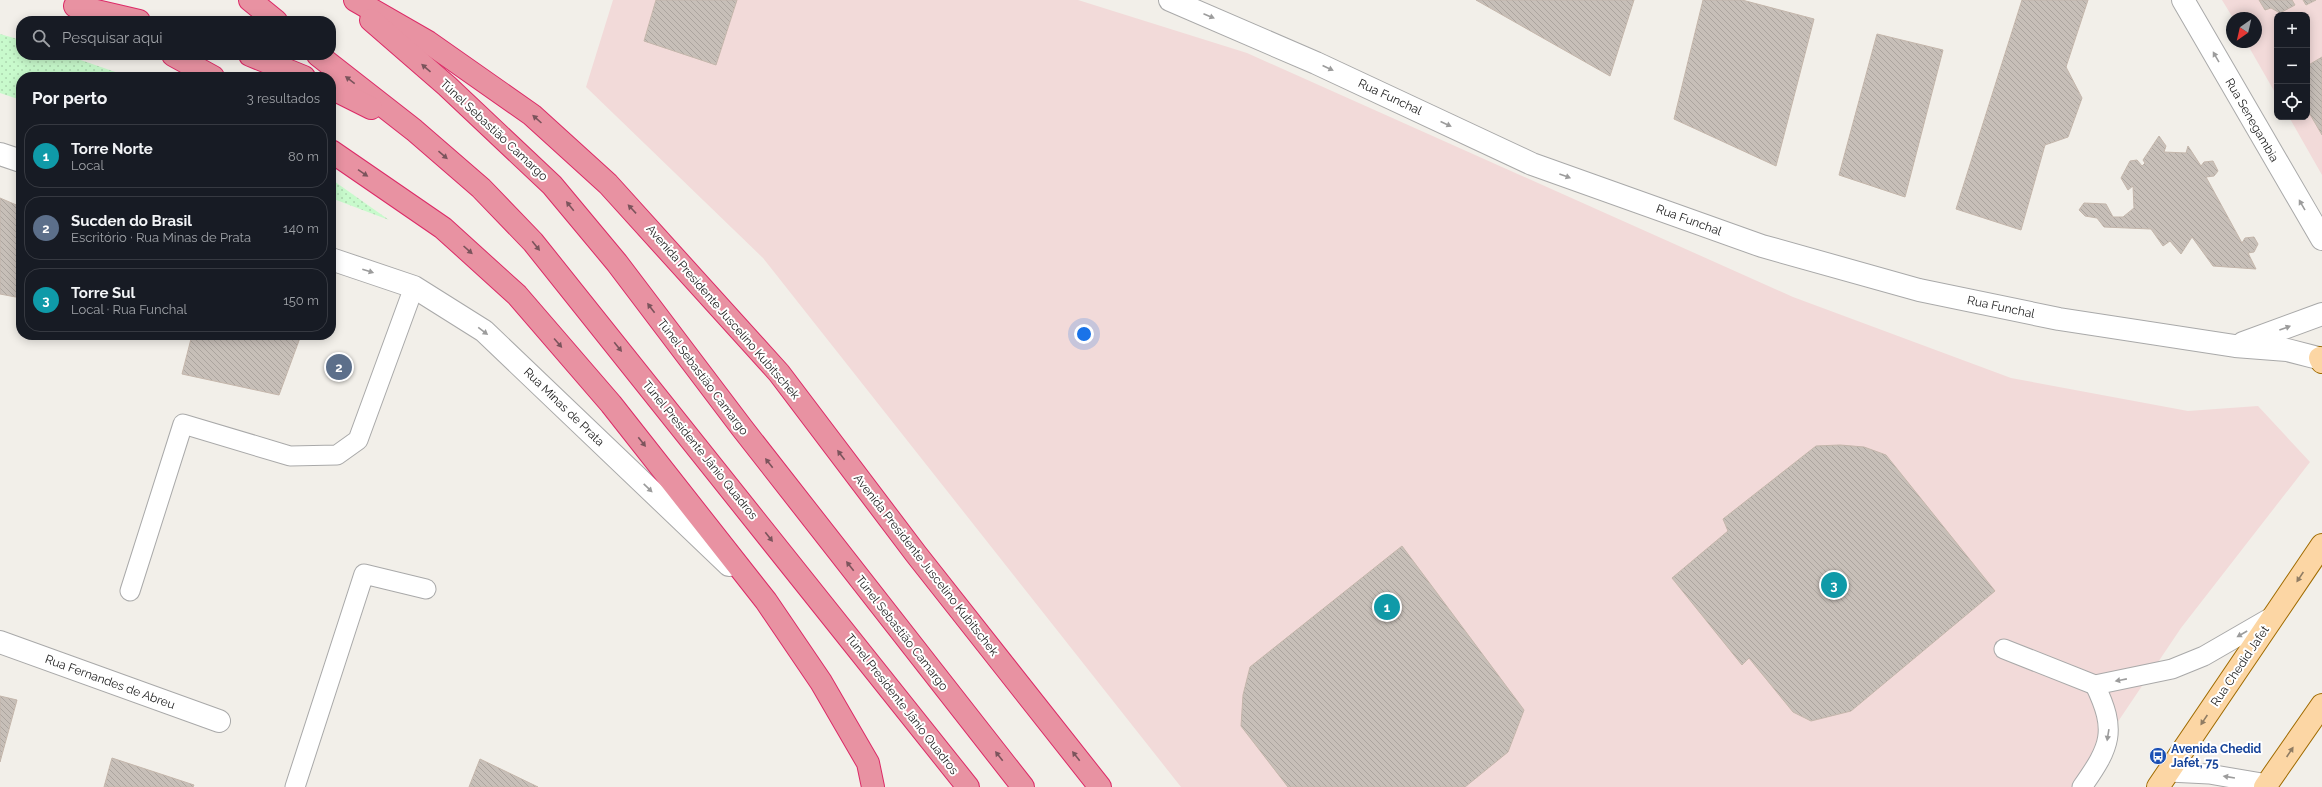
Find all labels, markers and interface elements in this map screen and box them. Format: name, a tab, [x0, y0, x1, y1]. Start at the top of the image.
north arrow	[2226, 12, 2262, 48]
map controls	[2274, 12, 2310, 120]
button: +	[2274, 12, 2310, 48]
one-way arrow	[1203, 13, 1215, 20]
search box	[16, 16, 336, 60]
icon: search	[30, 27, 52, 49]
text: Pesquisar aqui	[62, 29, 162, 47]
button: −	[2274, 48, 2310, 84]
one-way arrow	[2212, 51, 2219, 63]
one-way arrow	[421, 63, 431, 72]
one-way arrow	[1323, 66, 1335, 72]
one-way arrow	[345, 76, 356, 84]
street label: Rua Funchal	[1356, 76, 1425, 118]
street label: Rua Senegambia	[2222, 76, 2282, 164]
street label: Túnel Sebastião Camargo	[437, 77, 551, 183]
button: locate	[2274, 84, 2310, 120]
text: Por perto	[32, 88, 107, 108]
text: 3 resultados	[247, 91, 320, 106]
one-way arrow	[532, 115, 542, 124]
one-way arrow	[1440, 121, 1452, 127]
text: Torre Norte	[71, 140, 153, 158]
text: 1	[43, 149, 49, 164]
text: 80 m	[288, 149, 319, 164]
one-way arrow	[438, 151, 449, 160]
text: Local	[71, 158, 104, 173]
one-way arrow	[358, 169, 368, 177]
one-way arrow	[1559, 173, 1571, 179]
one-way arrow	[2299, 199, 2306, 211]
one-way arrow	[565, 201, 574, 212]
street label: Rua Funchal	[1654, 202, 1724, 239]
one-way arrow	[627, 204, 636, 214]
text: Sucden do Brasil	[71, 212, 192, 230]
text: 2	[42, 221, 50, 236]
text: 140 m	[283, 221, 319, 236]
street label: Avenida Presidente Juscelino Kubitschek	[643, 222, 803, 403]
text: Escritório · Rua Minas de Prata	[71, 230, 251, 245]
one-way arrow	[532, 241, 541, 251]
one-way arrow	[463, 245, 472, 254]
one-way arrow	[362, 269, 374, 275]
text: Torre Sul	[71, 284, 135, 302]
text: 3	[42, 293, 50, 308]
text: 150 m	[283, 293, 319, 308]
street label: Rua Funchal	[1966, 293, 2037, 321]
text: Local · Rua Funchal	[71, 302, 187, 317]
one-way arrow	[646, 303, 655, 314]
street label: Túnel Sebastião Camargo	[655, 316, 751, 438]
your location	[1074, 324, 1094, 344]
one-way arrow	[2279, 325, 2291, 331]
one-way arrow	[477, 326, 488, 335]
one-way arrow	[554, 337, 563, 348]
one-way arrow	[614, 342, 622, 353]
pin: 2	[326, 352, 352, 382]
street label: Rua Minas de Prata	[521, 365, 607, 449]
street label: Túnel Presidente Jânio Quadros	[640, 378, 761, 522]
one-way arrow	[637, 437, 646, 448]
one-way arrow	[837, 450, 846, 461]
one-way arrow	[765, 458, 774, 469]
street label: Avenida Presidente Juscelino Kubitschek	[851, 471, 1002, 659]
one-way arrow	[643, 483, 653, 492]
one-way arrow	[765, 531, 774, 542]
one-way arrow	[845, 560, 854, 571]
pin: 3	[1821, 570, 1847, 600]
one-way arrow	[2296, 572, 2304, 582]
street label: Túnel Sebastião Camargo	[853, 573, 951, 693]
pin: 1	[1374, 592, 1400, 622]
street label: Rua Chedid Jafet	[2208, 623, 2272, 709]
street label: Túnel Presidente Jânio Quadros	[843, 631, 961, 777]
one-way arrow	[2236, 631, 2248, 638]
street label: Rua Fernandes de Abreu	[43, 652, 177, 712]
one-way arrow	[2115, 677, 2127, 683]
one-way arrow	[2200, 715, 2208, 725]
one-way arrow	[2105, 729, 2111, 741]
place label: Avenida Chedid Jafet, 75	[2171, 742, 2262, 770]
bus stop icon: Avenida Chedid Jafet, 75	[2148, 746, 2168, 766]
one-way arrow	[2286, 747, 2294, 757]
one-way arrow	[995, 751, 1003, 762]
one-way arrow	[1072, 751, 1081, 762]
one-way arrow	[2223, 774, 2235, 780]

